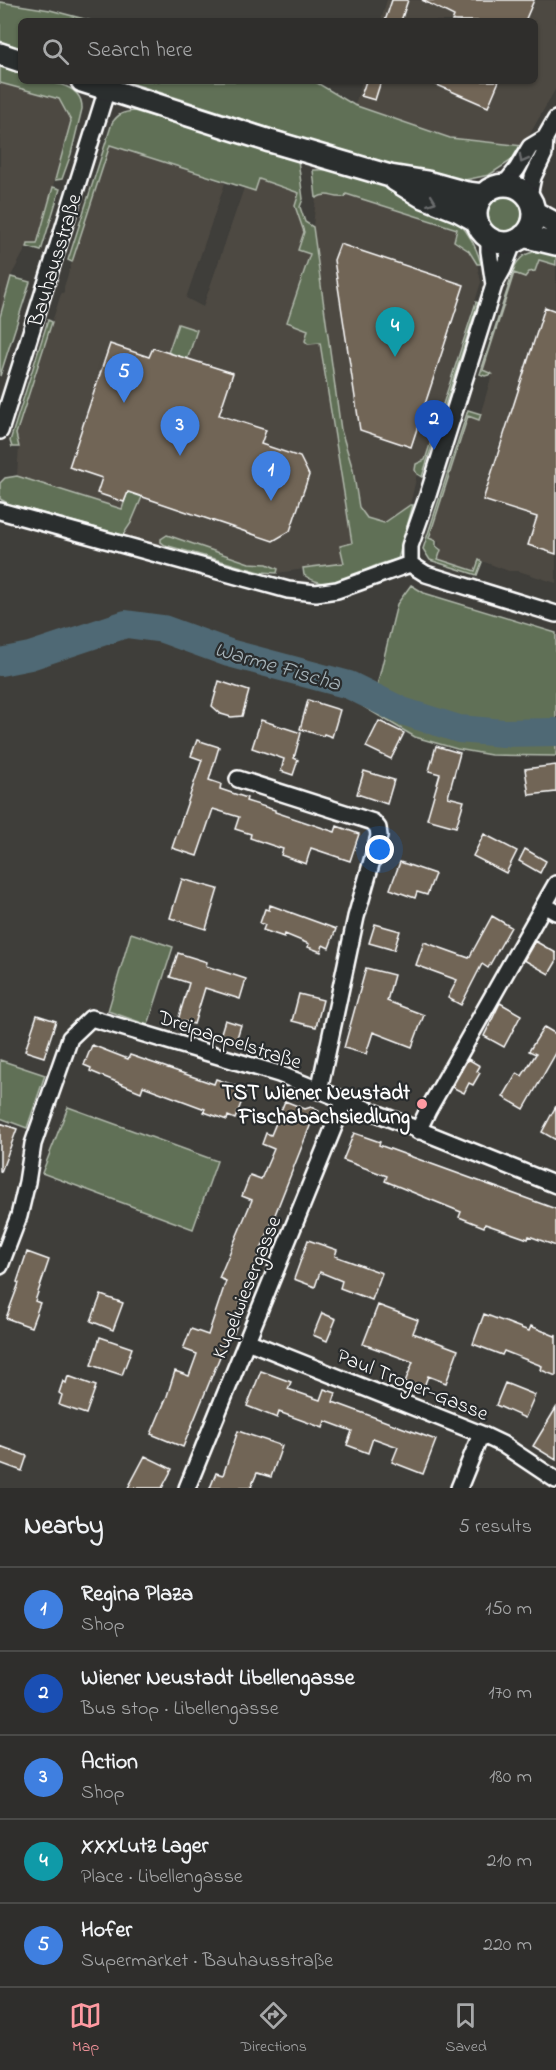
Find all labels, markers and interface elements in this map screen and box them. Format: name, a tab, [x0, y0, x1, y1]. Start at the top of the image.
search box	[18, 18, 538, 84]
icon: search	[39, 35, 72, 68]
text: Search here	[87, 35, 192, 67]
one-way arrow	[519, 153, 530, 163]
street label: Bauhausstraße	[21, 190, 91, 332]
one-way arrow	[426, 194, 437, 206]
pin: 4	[376, 308, 414, 357]
pin: 5	[104, 354, 144, 403]
pin: 2	[414, 400, 454, 450]
pin: 3	[160, 406, 200, 456]
pin: 1	[252, 452, 290, 501]
water label: Warme Fischa	[210, 635, 345, 701]
your location	[365, 835, 394, 864]
street label: Dreipappelstraße	[153, 1003, 306, 1078]
place label: TST Wiener Neustadt Fischabachsiedlung	[222, 1079, 411, 1135]
marker: TST Wiener Neustadt Fischabachsiedlung	[415, 1097, 429, 1111]
street label: Kupelwiesergasse	[206, 1211, 292, 1364]
street label: Paul Troger-Gasse	[331, 1342, 493, 1432]
text: Nearby	[24, 1508, 103, 1546]
text: 5 results	[459, 1513, 532, 1542]
text: Regina Plaza	[81, 1579, 193, 1611]
text: 1	[40, 1595, 47, 1624]
text: 150 m	[485, 1595, 532, 1624]
text: Shop	[81, 1611, 125, 1640]
text: Wiener Neustadt Libellengasse	[81, 1663, 355, 1695]
text: 2	[39, 1679, 48, 1708]
text: 170 m	[488, 1679, 532, 1708]
text: Bus stop · Libellengasse	[81, 1695, 279, 1724]
text: Action	[81, 1747, 138, 1779]
text: 3	[39, 1763, 48, 1792]
text: 180 m	[489, 1763, 532, 1792]
text: Shop	[81, 1779, 125, 1808]
text: XXXLutz Lager	[81, 1831, 208, 1863]
text: 4	[39, 1847, 48, 1876]
text: 210 m	[487, 1847, 532, 1876]
text: Place · Libellengasse	[81, 1863, 243, 1892]
text: Hofer	[81, 1915, 132, 1947]
text: 5	[38, 1931, 49, 1960]
text: 220 m	[483, 1931, 532, 1960]
text: Supermarket · Bauhausstraße	[81, 1947, 333, 1976]
tab: Map	[69, 1999, 102, 2059]
tab: Directions	[240, 1999, 307, 2059]
tab: Saved	[445, 1999, 487, 2059]

